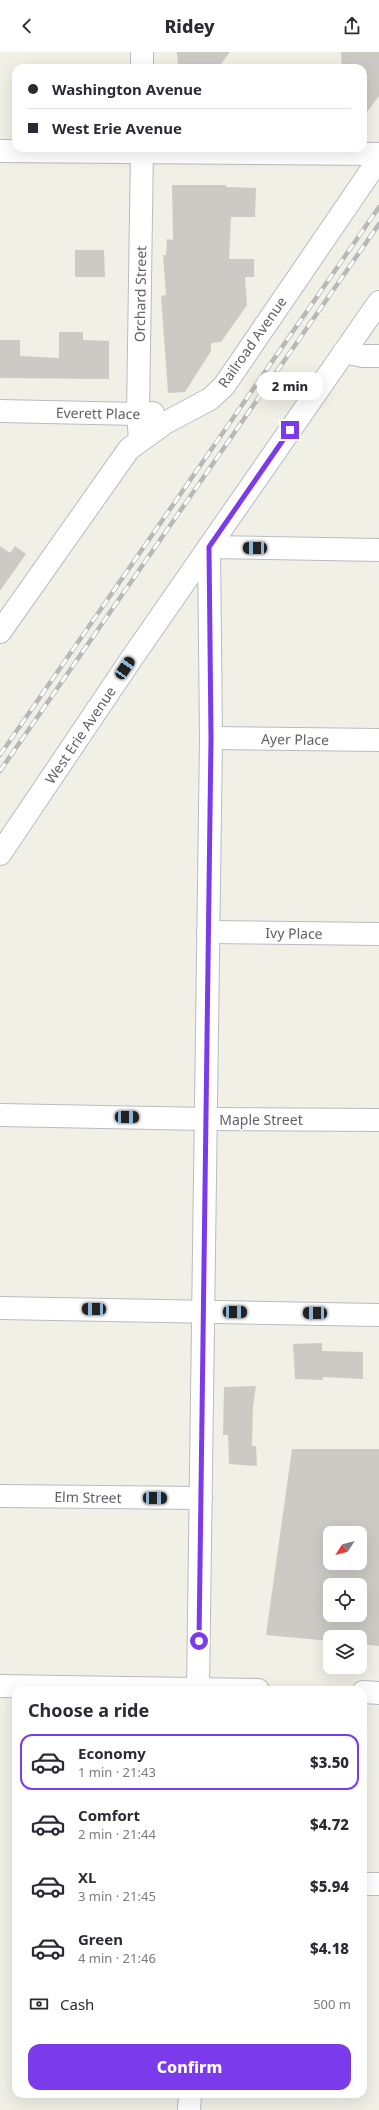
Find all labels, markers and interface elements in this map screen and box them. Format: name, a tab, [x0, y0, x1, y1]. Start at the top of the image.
text: Ridey	[164, 14, 215, 38]
icon: back	[16, 15, 38, 37]
icon: share	[341, 15, 363, 37]
text: Washington Avenue	[52, 79, 202, 99]
text: West Erie Avenue	[52, 118, 182, 138]
street label: Orchard Street	[130, 246, 150, 342]
street label: Railroad Avenue	[214, 293, 291, 391]
callout: 2 min	[257, 372, 323, 400]
text: 2 min	[272, 377, 308, 395]
street label: Everett Place	[56, 403, 141, 423]
route end	[281, 421, 299, 439]
car	[243, 542, 267, 554]
car	[113, 655, 137, 681]
street label: West Erie Avenue	[40, 682, 120, 788]
street label: Ayer Place	[261, 729, 329, 749]
street label: Ivy Place	[265, 923, 323, 943]
street label: Maple Street	[219, 1110, 303, 1129]
car	[115, 1111, 139, 1123]
car	[82, 1303, 106, 1315]
car	[223, 1306, 247, 1318]
car	[303, 1307, 327, 1319]
street label: Elm Street	[54, 1487, 122, 1507]
car	[143, 1492, 167, 1504]
north arrow	[323, 1526, 367, 1570]
map controls	[323, 1526, 367, 1674]
button: locate	[323, 1578, 367, 1622]
button: layers	[323, 1630, 367, 1674]
route start	[190, 1632, 208, 1650]
text: Choose a ride	[28, 1698, 149, 1722]
text: Economy	[78, 1743, 146, 1763]
icon: car	[30, 1744, 66, 1780]
text: $3.50	[310, 1752, 349, 1772]
text: 1 min · 21:43	[78, 1763, 156, 1781]
text: Comfort	[78, 1805, 140, 1825]
icon: car	[30, 1806, 66, 1842]
text: $4.72	[310, 1814, 349, 1834]
text: 2 min · 21:44	[78, 1825, 156, 1843]
text: XL	[78, 1867, 96, 1887]
icon: car	[30, 1868, 66, 1904]
text: $5.94	[310, 1876, 349, 1896]
text: 3 min · 21:45	[78, 1887, 156, 1905]
text: Green	[78, 1929, 123, 1949]
icon: car	[30, 1930, 66, 1966]
text: $4.18	[310, 1938, 349, 1958]
text: 4 min · 21:46	[78, 1949, 156, 1967]
icon: cash	[28, 1993, 50, 2015]
text: Cash	[60, 1994, 94, 2014]
text: 500 m	[313, 1995, 351, 2013]
button: Confirm	[28, 2044, 351, 2090]

